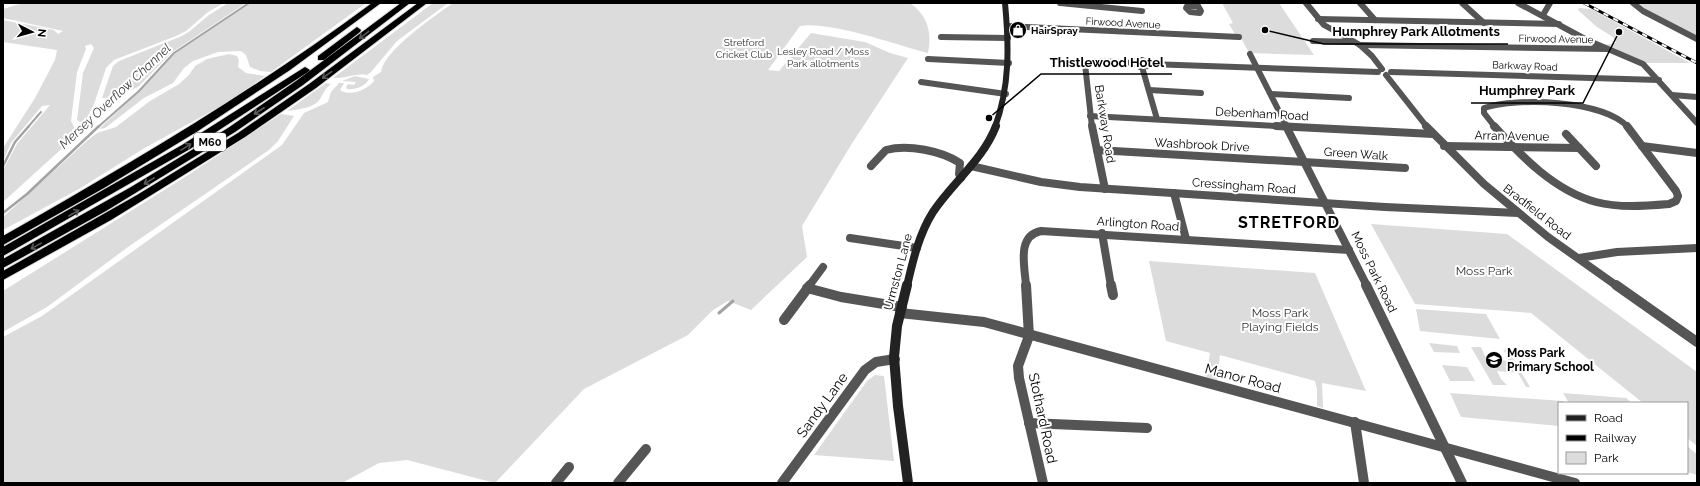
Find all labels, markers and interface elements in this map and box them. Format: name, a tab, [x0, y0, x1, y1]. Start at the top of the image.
north arrow	[12, 12, 52, 52]
street label: Firwood Avenue	[1085, 16, 1161, 30]
callout: Humphrey Park Allotments	[1324, 19, 1508, 44]
shop icon: HairSpray	[1008, 20, 1028, 40]
text: Humphrey Park Allotments	[1332, 24, 1500, 39]
place label: HairSpray	[1031, 25, 1078, 36]
text: N	[35, 28, 48, 38]
one-way arrow	[359, 31, 370, 40]
street label: Firwood Avenue	[1518, 33, 1594, 45]
park label: Stretford Cricket Club	[716, 37, 772, 60]
water label: Mersey Overflow Channel	[56, 40, 174, 152]
park label: Lesley Road / Moss Park allotments	[777, 46, 869, 69]
callout: Thistlewood Hotel	[1041, 49, 1172, 74]
text: Thistlewood Hotel	[1050, 55, 1165, 70]
street label: Barkway Road	[1492, 59, 1558, 73]
one-way arrow	[322, 71, 333, 79]
callout: Humphrey Park	[1471, 78, 1583, 103]
text: Humphrey Park	[1479, 83, 1576, 98]
street label: Barkway Road	[1092, 84, 1118, 164]
street label: Debenham Road	[1215, 105, 1309, 123]
one-way arrow	[254, 107, 265, 115]
street label: Arran Avenue	[1474, 128, 1550, 144]
road number: M60	[194, 133, 226, 151]
street label: Washbrook Drive	[1154, 136, 1250, 154]
one-way arrow	[180, 143, 191, 151]
street label: Green Walk	[1323, 145, 1389, 163]
street label: Cressingham Road	[1191, 175, 1297, 197]
one-way arrow	[143, 177, 155, 185]
street label: Bradfield Road	[1500, 181, 1574, 243]
one-way arrow	[68, 209, 80, 217]
district label: STRETFORD	[1238, 213, 1340, 232]
street label: Arlington Road	[1096, 214, 1180, 234]
street label: Moss Park Road	[1348, 229, 1400, 315]
street label: Urmston Lane	[881, 232, 915, 312]
one-way arrow	[30, 242, 42, 250]
park label: Moss Park	[1456, 264, 1513, 278]
park label: Moss Park Playing Fields	[1242, 306, 1319, 334]
place label: Moss Park Primary School	[1507, 346, 1594, 374]
school or university icon: Moss Park Primary School	[1484, 350, 1504, 370]
street label: Manor Road	[1203, 360, 1283, 396]
street label: Sandy Lane	[793, 370, 851, 440]
street label: Stothard Road	[1026, 371, 1060, 465]
legend	[1558, 402, 1688, 474]
text: Road	[1594, 411, 1623, 425]
text: Railway	[1594, 431, 1637, 445]
text: Park	[1594, 451, 1619, 465]

